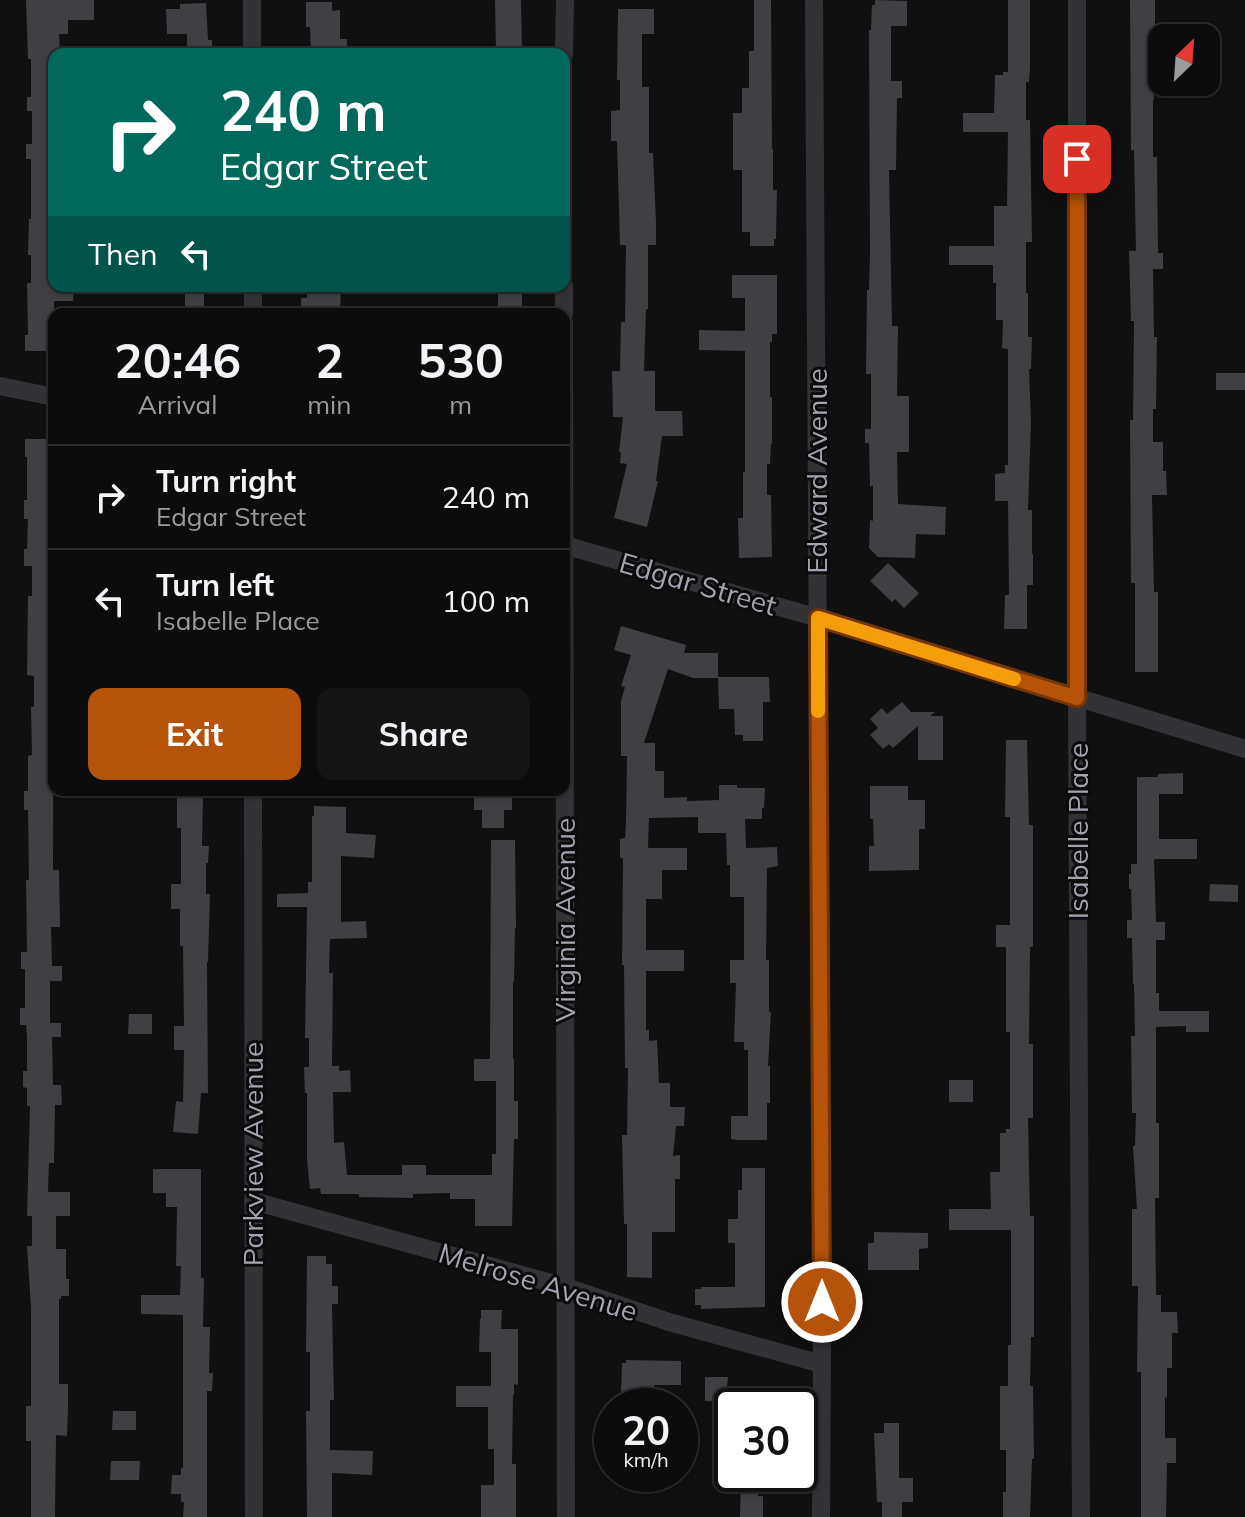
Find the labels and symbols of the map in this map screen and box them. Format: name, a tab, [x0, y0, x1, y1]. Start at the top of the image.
north arrow	[1148, 24, 1220, 96]
pin	[1043, 125, 1111, 193]
street label: Edward Avenue	[799, 368, 834, 574]
street label: Edgar Street	[616, 544, 781, 623]
street label: Isabelle Place	[1060, 743, 1095, 919]
street label: Virginia Avenue	[547, 818, 582, 1022]
street label: Parkview Avenue	[235, 1042, 270, 1266]
street label: Melrose Avenue	[435, 1235, 642, 1328]
position arrow	[780, 1260, 864, 1344]
speed limit sign: 30	[714, 1388, 818, 1492]

